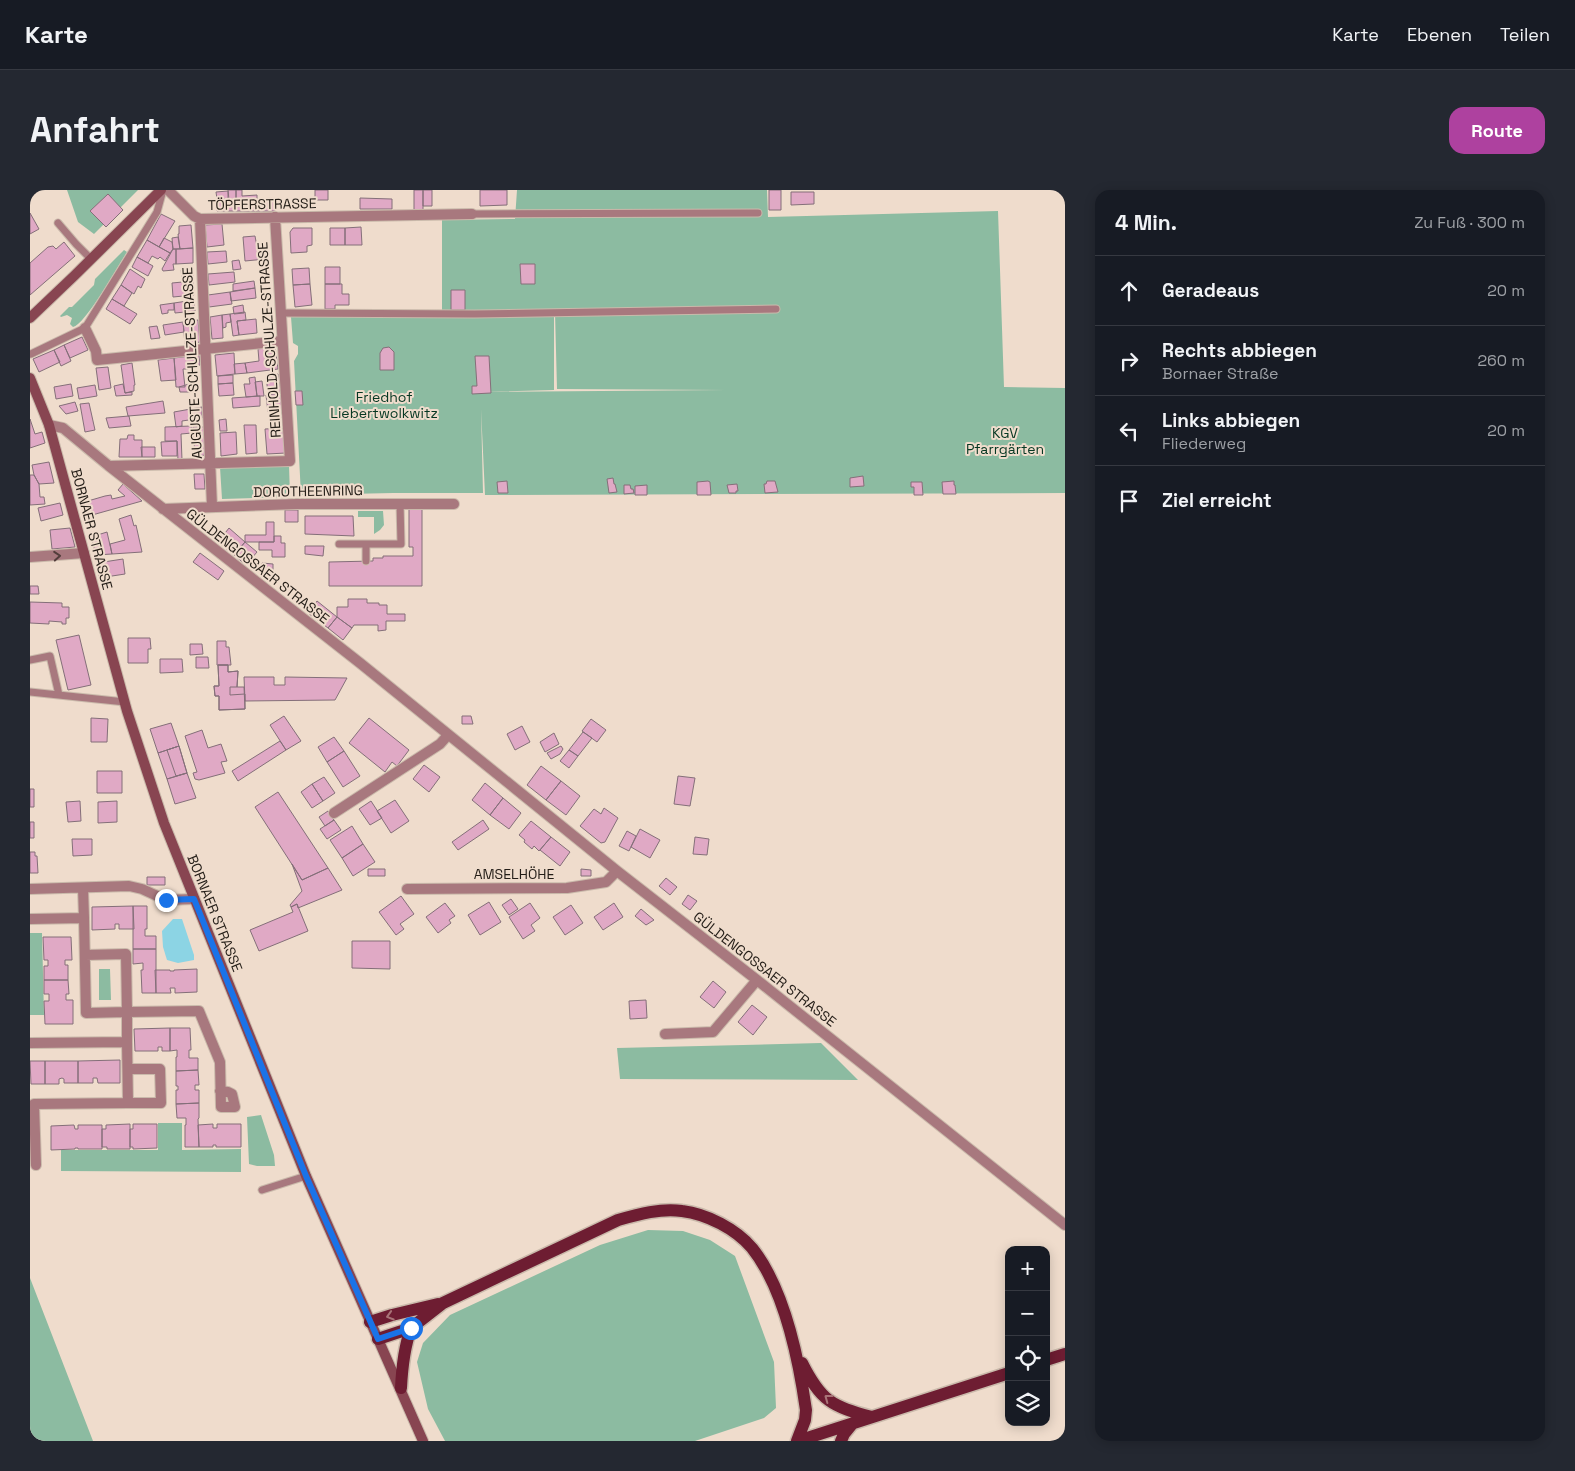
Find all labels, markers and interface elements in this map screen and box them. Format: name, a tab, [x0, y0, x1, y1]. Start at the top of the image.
text: Karte	[25, 19, 88, 50]
text: Karte	[1332, 23, 1379, 46]
text: Ebenen	[1407, 23, 1472, 46]
text: Teilen	[1500, 23, 1550, 46]
button: Route	[1449, 107, 1545, 154]
text: Anfahrt	[30, 108, 160, 152]
street label: TÖPFERSTRASSE	[207, 194, 317, 214]
text: 4 Min.	[1115, 209, 1177, 236]
text: Zu Fuß · 300 m	[1414, 212, 1525, 233]
street label: REINHOLD-SCHULZE-STRASSE	[253, 241, 285, 439]
street label: AUGUSTE-SCHULZE-STRASSE	[178, 266, 206, 459]
icon: ahead	[1115, 277, 1143, 305]
text: Geradeaus	[1162, 278, 1259, 303]
text: 20 m	[1487, 280, 1525, 301]
text: Rechts abbiegen	[1162, 338, 1317, 363]
icon: right	[1115, 347, 1143, 375]
text: 260 m	[1477, 350, 1525, 371]
text: Bornaer Straße	[1162, 363, 1279, 384]
park label: Friedhof Liebertwolkwitz	[330, 388, 438, 422]
text: Links abbiegen	[1162, 408, 1300, 433]
icon: left	[1115, 417, 1143, 445]
text: 20 m	[1487, 420, 1525, 441]
park label: KGV Pfarrgärten	[966, 424, 1044, 458]
text: Fliederweg	[1162, 433, 1246, 454]
street label: BORNAER STRASSE	[67, 466, 117, 592]
street label: DOROTHEENRING	[253, 481, 363, 501]
icon: arrive	[1115, 487, 1143, 515]
text: Ziel erreicht	[1162, 488, 1272, 513]
street label: GÜLDENGOSSAER STRASSE	[183, 505, 333, 628]
one-way arrow	[53, 550, 61, 561]
street label: BORNAER STRASSE	[183, 852, 247, 974]
street label: AMSELHÖHE	[474, 865, 554, 883]
route end	[155, 889, 178, 912]
street label: GÜLDENGOSSAER STRASSE	[690, 908, 840, 1031]
map controls	[1005, 1246, 1050, 1426]
button: +	[1005, 1246, 1050, 1291]
button: −	[1005, 1291, 1050, 1336]
one-way arrow	[386, 1311, 394, 1321]
route start	[400, 1317, 423, 1340]
button: locate	[1005, 1336, 1050, 1381]
button: layers	[1005, 1381, 1050, 1426]
one-way arrow	[824, 1395, 833, 1404]

